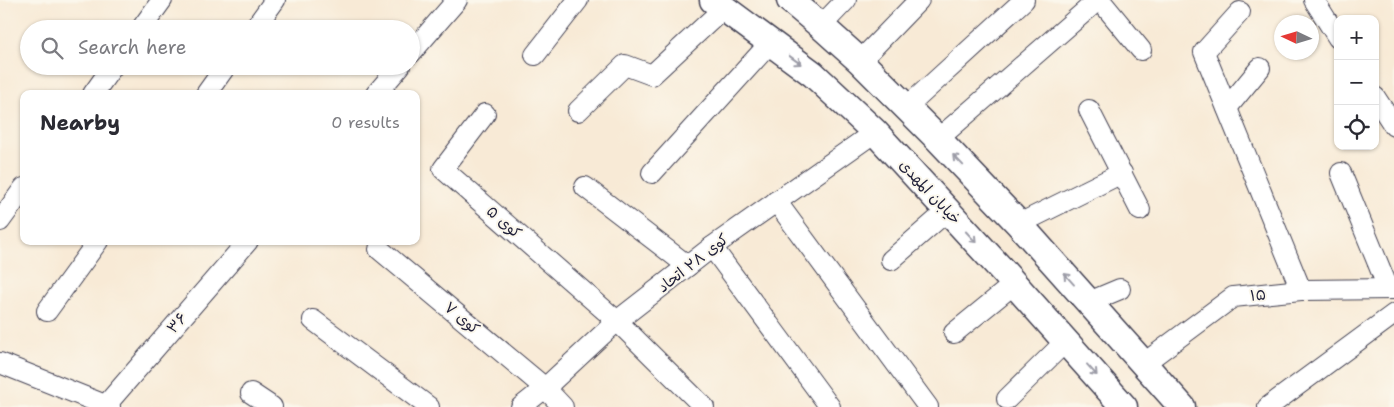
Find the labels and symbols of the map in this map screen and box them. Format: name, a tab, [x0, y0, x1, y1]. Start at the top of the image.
north arrow	[1274, 15, 1319, 60]
one-way arrow	[788, 55, 802, 65]
one-way arrow	[952, 154, 964, 166]
street label: خیابان المهدی	[895, 155, 965, 229]
street label: کوی ۵	[482, 201, 526, 243]
street label: کوی ۲۸ اتحاد	[654, 229, 732, 297]
one-way arrow	[965, 230, 977, 243]
one-way arrow	[1063, 272, 1074, 285]
street label: ۱۵	[1249, 284, 1267, 306]
street label: کوی ۷	[440, 297, 484, 339]
street label: ۳۶	[162, 308, 192, 338]
one-way arrow	[1086, 364, 1097, 377]

